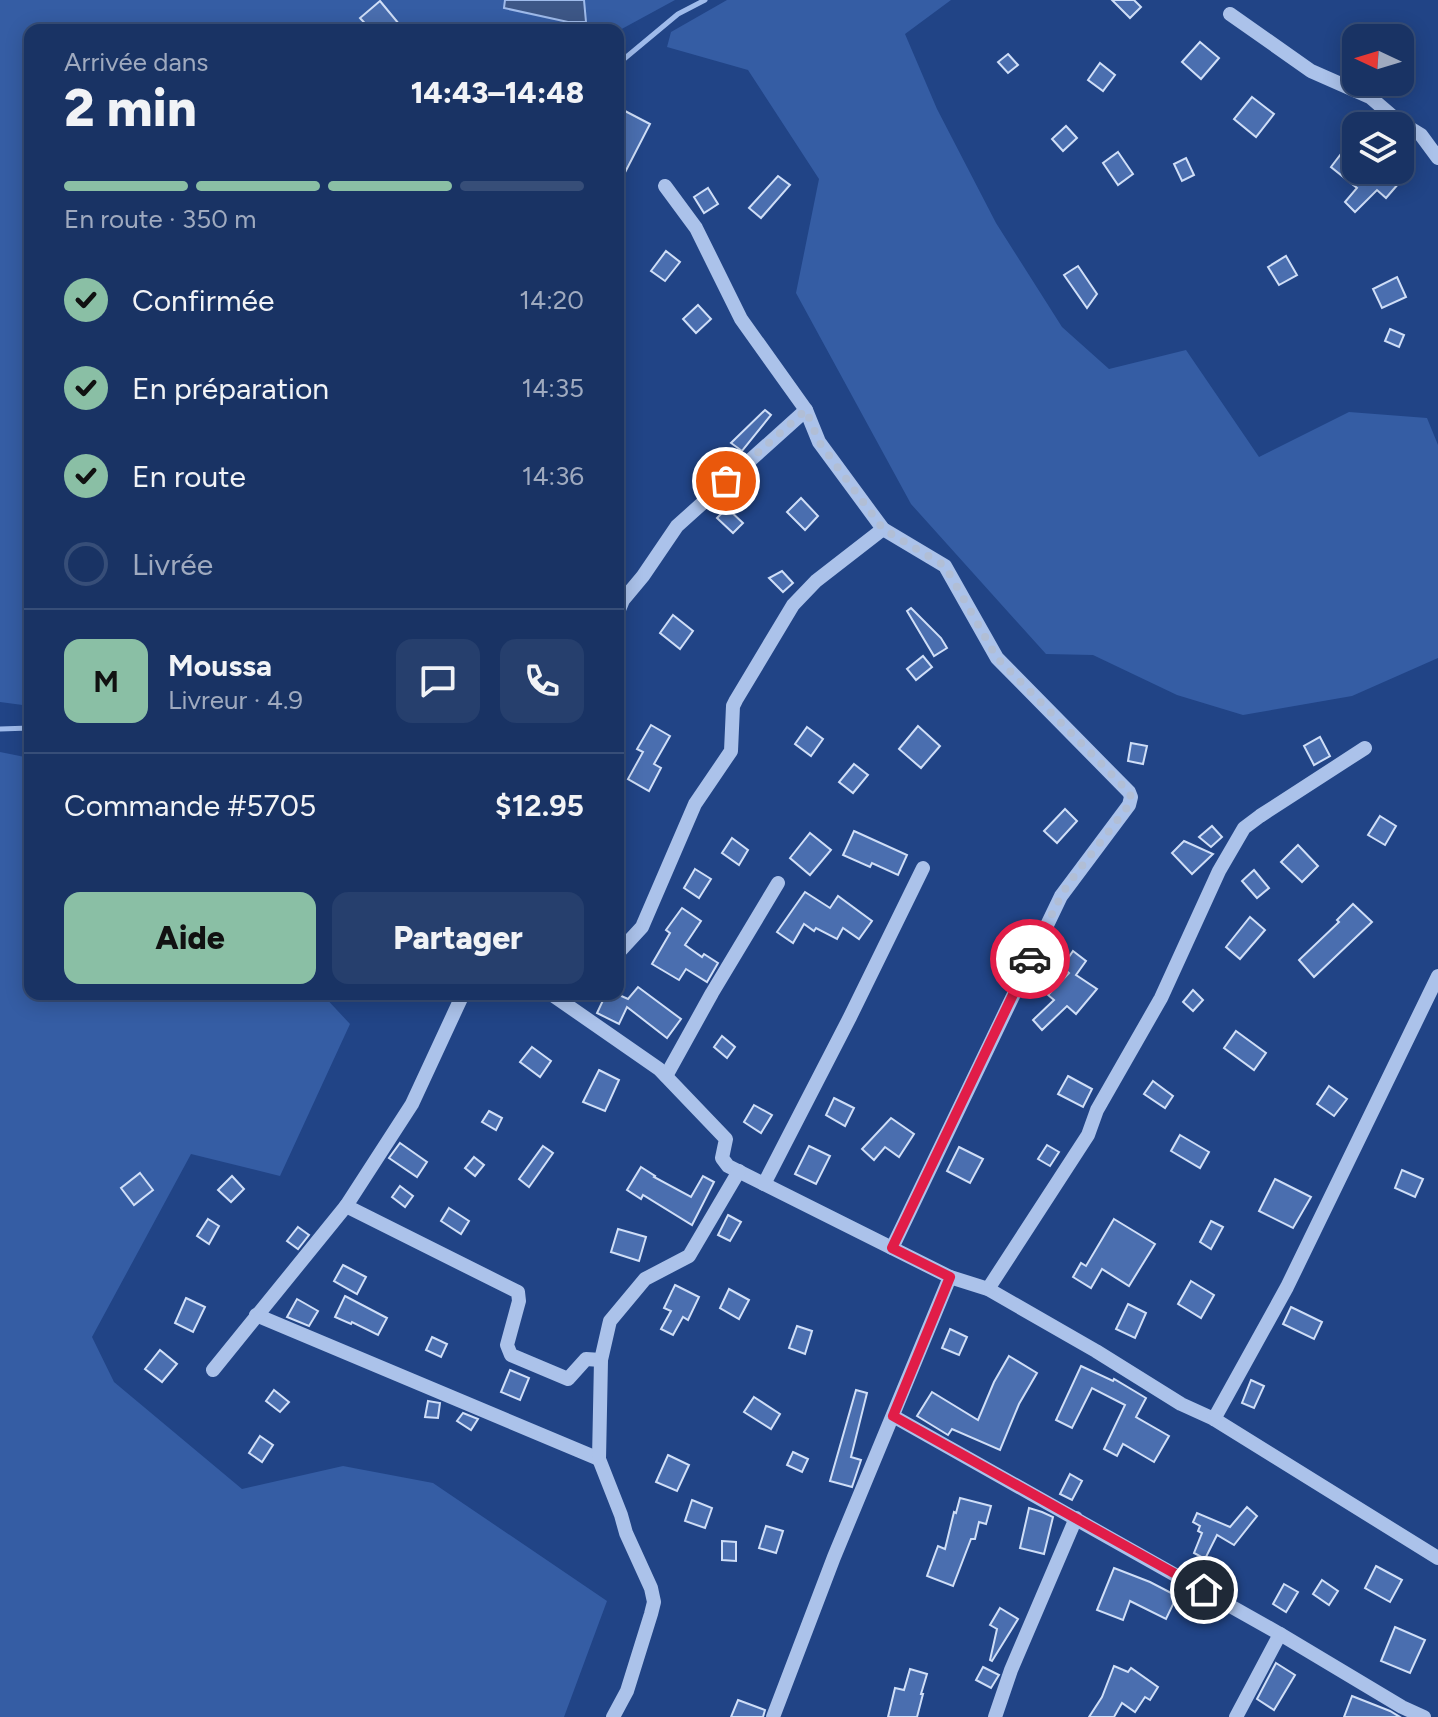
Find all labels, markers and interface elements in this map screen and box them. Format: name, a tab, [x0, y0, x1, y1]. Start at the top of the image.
north arrow	[1342, 24, 1414, 96]
map controls	[1342, 24, 1414, 184]
text: Arrivée dans	[64, 46, 208, 78]
text: 14:43–14:48	[411, 74, 584, 111]
text: 2 min	[64, 77, 197, 139]
button: layers	[1342, 112, 1414, 184]
text: En route · 350 m	[64, 203, 256, 235]
icon: check	[64, 278, 108, 322]
text: Confirmée	[132, 282, 274, 319]
text: 14:20	[519, 284, 584, 316]
icon: check	[64, 366, 108, 410]
text: En préparation	[132, 370, 329, 407]
text: 14:35	[521, 372, 584, 404]
pin	[692, 447, 760, 515]
icon: check	[64, 454, 108, 498]
text: En route	[132, 458, 246, 495]
icon: bag	[704, 459, 748, 503]
text: 14:36	[522, 460, 584, 492]
text: Livrée	[132, 546, 213, 583]
button: chat	[396, 639, 480, 723]
button: phone	[500, 639, 584, 723]
text: Moussa	[168, 647, 272, 684]
text: M	[93, 663, 119, 700]
text: Livreur · 4.9	[168, 684, 303, 716]
text: Commande #5705	[64, 787, 316, 824]
text: $12.95	[495, 787, 584, 824]
button: Aide	[64, 892, 316, 984]
button: Partager	[332, 892, 584, 984]
courier	[990, 919, 1070, 999]
icon: car	[1008, 937, 1052, 981]
pin	[1170, 1556, 1238, 1624]
icon: home	[1182, 1568, 1226, 1612]

